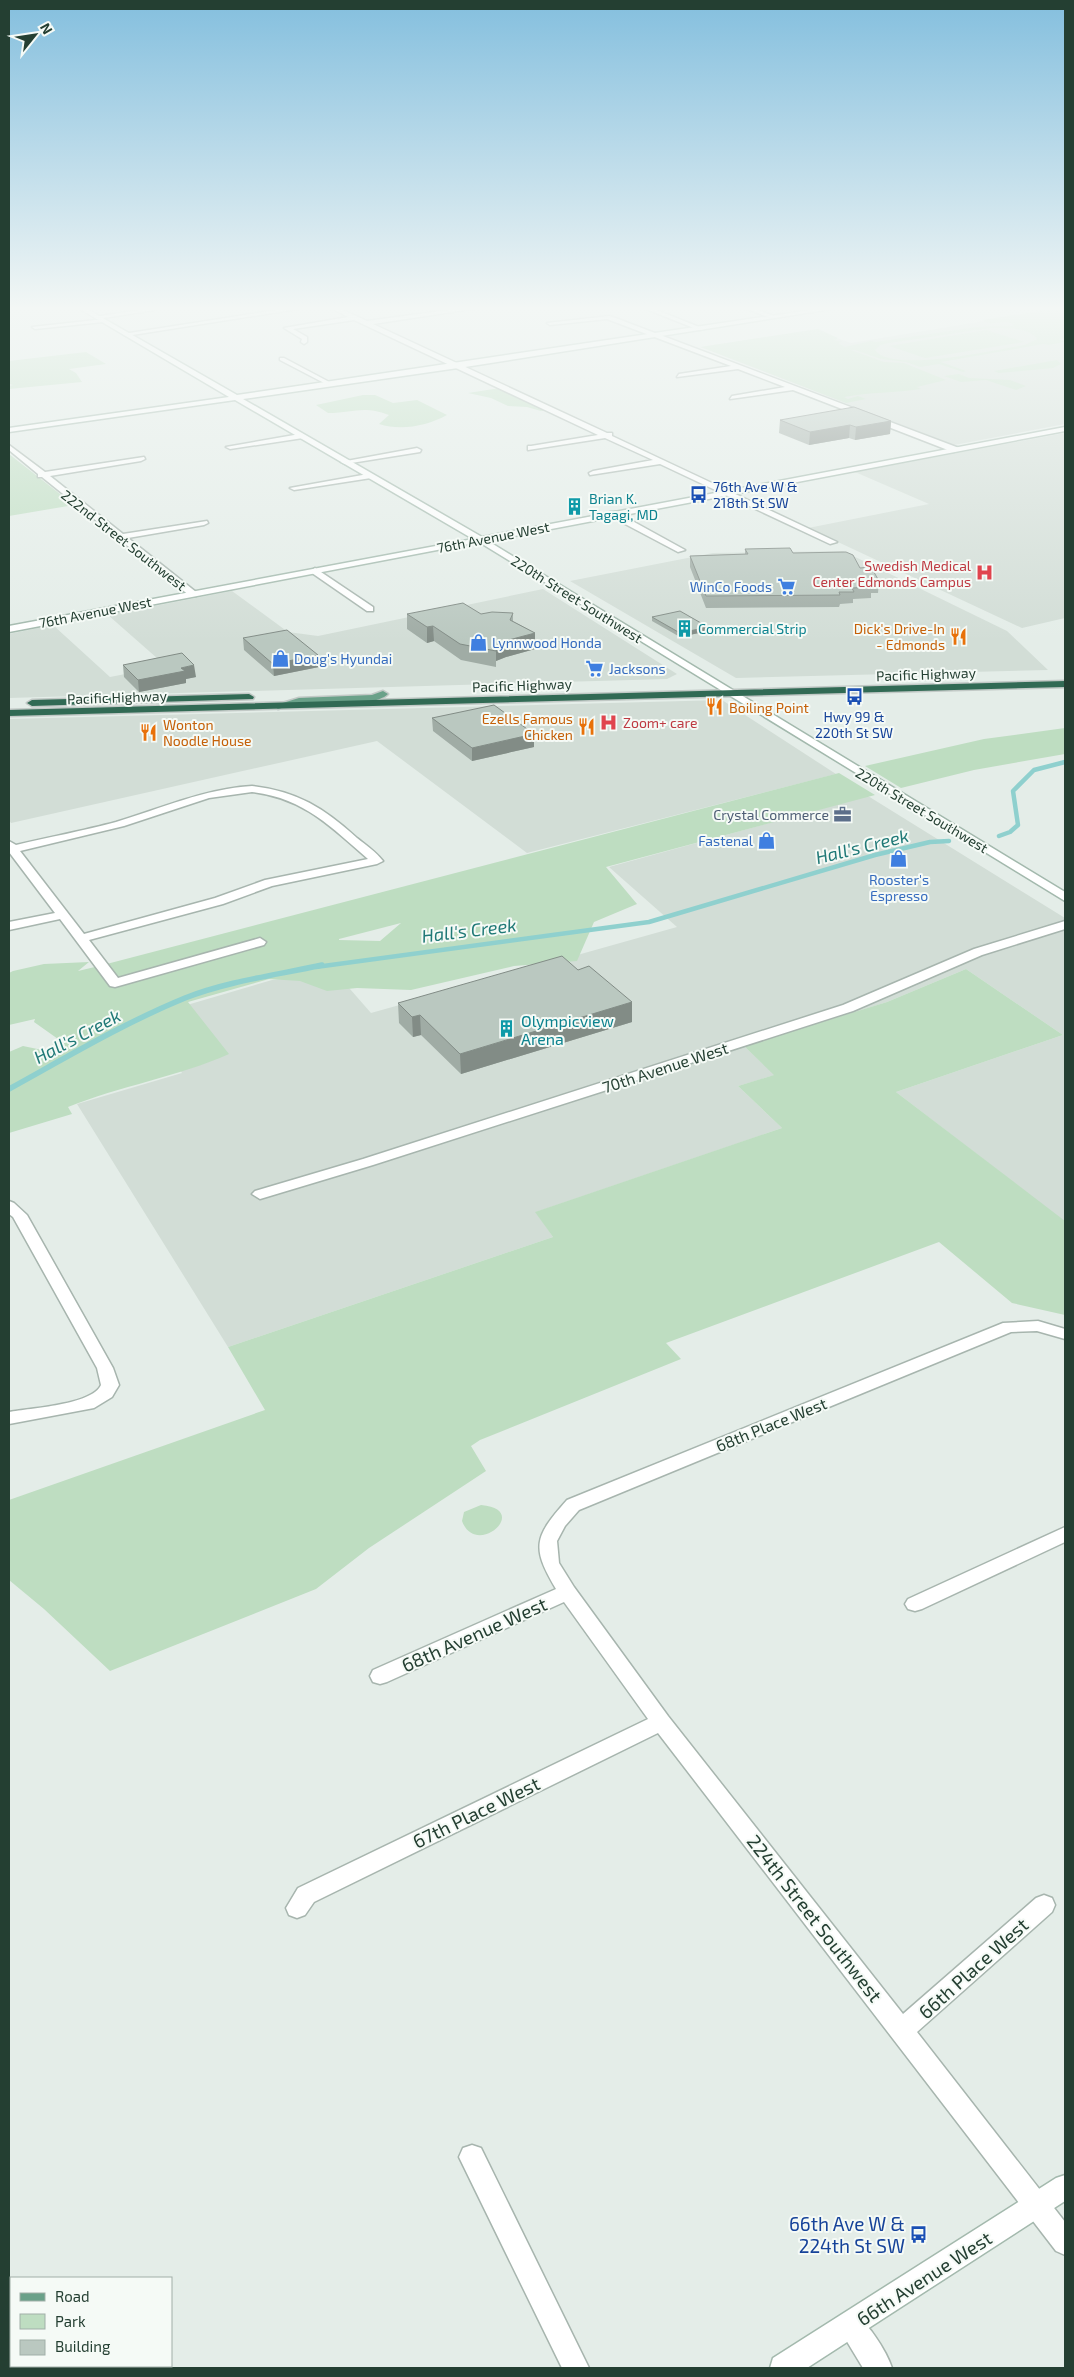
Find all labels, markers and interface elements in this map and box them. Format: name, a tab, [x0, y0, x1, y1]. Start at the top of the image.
north arrow	[10, 10, 60, 60]
text: N	[37, 20, 57, 37]
place label: 76th Ave W & 218th St SW	[713, 478, 798, 511]
bus stop icon: 76th Ave W & 218th St SW	[689, 484, 709, 504]
street label: 222nd Street Southwest	[58, 486, 190, 594]
place label: Brian K. Tagagi, MD	[589, 490, 658, 523]
building icon: Brian K. Tagagi, MD	[565, 496, 585, 516]
street label: 76th Avenue West	[435, 518, 551, 556]
street label: 220th Street Southwest	[508, 552, 646, 646]
place label: Swedish Medical Center Edmonds Campus	[812, 557, 972, 590]
hospital icon: Swedish Medical Center Edmonds Campus	[975, 563, 995, 583]
supermarket icon: WinCo Foods	[776, 576, 796, 596]
place label: WinCo Foods	[690, 578, 772, 595]
street label: 76th Avenue West	[37, 593, 153, 631]
building icon: Commercial Strip	[674, 618, 694, 638]
place label: Commercial Strip	[698, 620, 807, 637]
place label: Dick's Drive-In - Edmonds	[854, 620, 945, 653]
restaurant icon: Dick's Drive-In - Edmonds	[949, 626, 969, 646]
shop icon: Lynnwood Honda	[468, 632, 488, 652]
place label: Lynnwood Honda	[492, 634, 602, 651]
shop icon: Doug's Hyundai	[270, 648, 290, 668]
place label: Doug's Hyundai	[294, 650, 392, 667]
supermarket icon: Jacksons	[585, 658, 605, 678]
place label: Jacksons	[609, 660, 666, 677]
street label: Pacific Highway	[876, 664, 977, 684]
street label: Pacific Highway	[472, 675, 573, 695]
bus stop icon: Hwy 99 & 220th St SW	[844, 686, 864, 706]
street label: Pacific Highway	[67, 687, 168, 707]
restaurant icon: Boiling Point	[705, 697, 725, 717]
place label: Boiling Point	[729, 699, 809, 716]
place label: Hwy 99 & 220th St SW	[815, 708, 893, 741]
place label: Ezells Famous Chicken	[482, 710, 573, 743]
hospital icon: Zoom+ care	[599, 712, 619, 732]
place label: Zoom+ care	[623, 714, 697, 731]
place label: Wonton Noodle House	[163, 716, 252, 749]
restaurant icon: Ezells Famous Chicken	[577, 716, 597, 736]
restaurant icon: Wonton Noodle House	[139, 722, 159, 742]
street label: 220th Street Southwest	[853, 764, 991, 856]
office icon: Crystal Commerce	[833, 804, 853, 824]
place label: Crystal Commerce	[713, 806, 829, 823]
water label: Hall's Creek	[813, 824, 911, 868]
shop icon: Fastenal	[757, 830, 777, 850]
place label: Fastenal	[698, 832, 754, 849]
shop icon: Rooster's Espresso	[889, 849, 909, 869]
place label: Rooster's Espresso	[869, 871, 929, 904]
water label: Hall's Creek	[420, 913, 518, 947]
water label: Hall's Creek	[30, 1004, 124, 1068]
place label: Olympicview Arena	[521, 1011, 614, 1048]
building icon: Olympicview Arena	[497, 1019, 517, 1039]
street label: 70th Avenue West	[600, 1038, 730, 1096]
street label: 68th Place West	[713, 1393, 829, 1455]
street label: 68th Avenue West	[398, 1592, 550, 1676]
street label: 67th Place West	[409, 1771, 543, 1853]
street label: 224th Street Southwest	[743, 1830, 887, 2006]
street label: 66th Place West	[913, 1913, 1033, 2023]
place label: 66th Ave W & 224th St SW	[789, 2212, 905, 2257]
bus stop icon: 66th Ave W & 224th St SW	[909, 2224, 929, 2244]
street label: 66th Avenue West	[852, 2226, 996, 2330]
legend	[10, 2277, 172, 2367]
text: Road	[55, 2287, 90, 2305]
text: Park	[55, 2312, 86, 2330]
text: Building	[55, 2337, 111, 2355]

